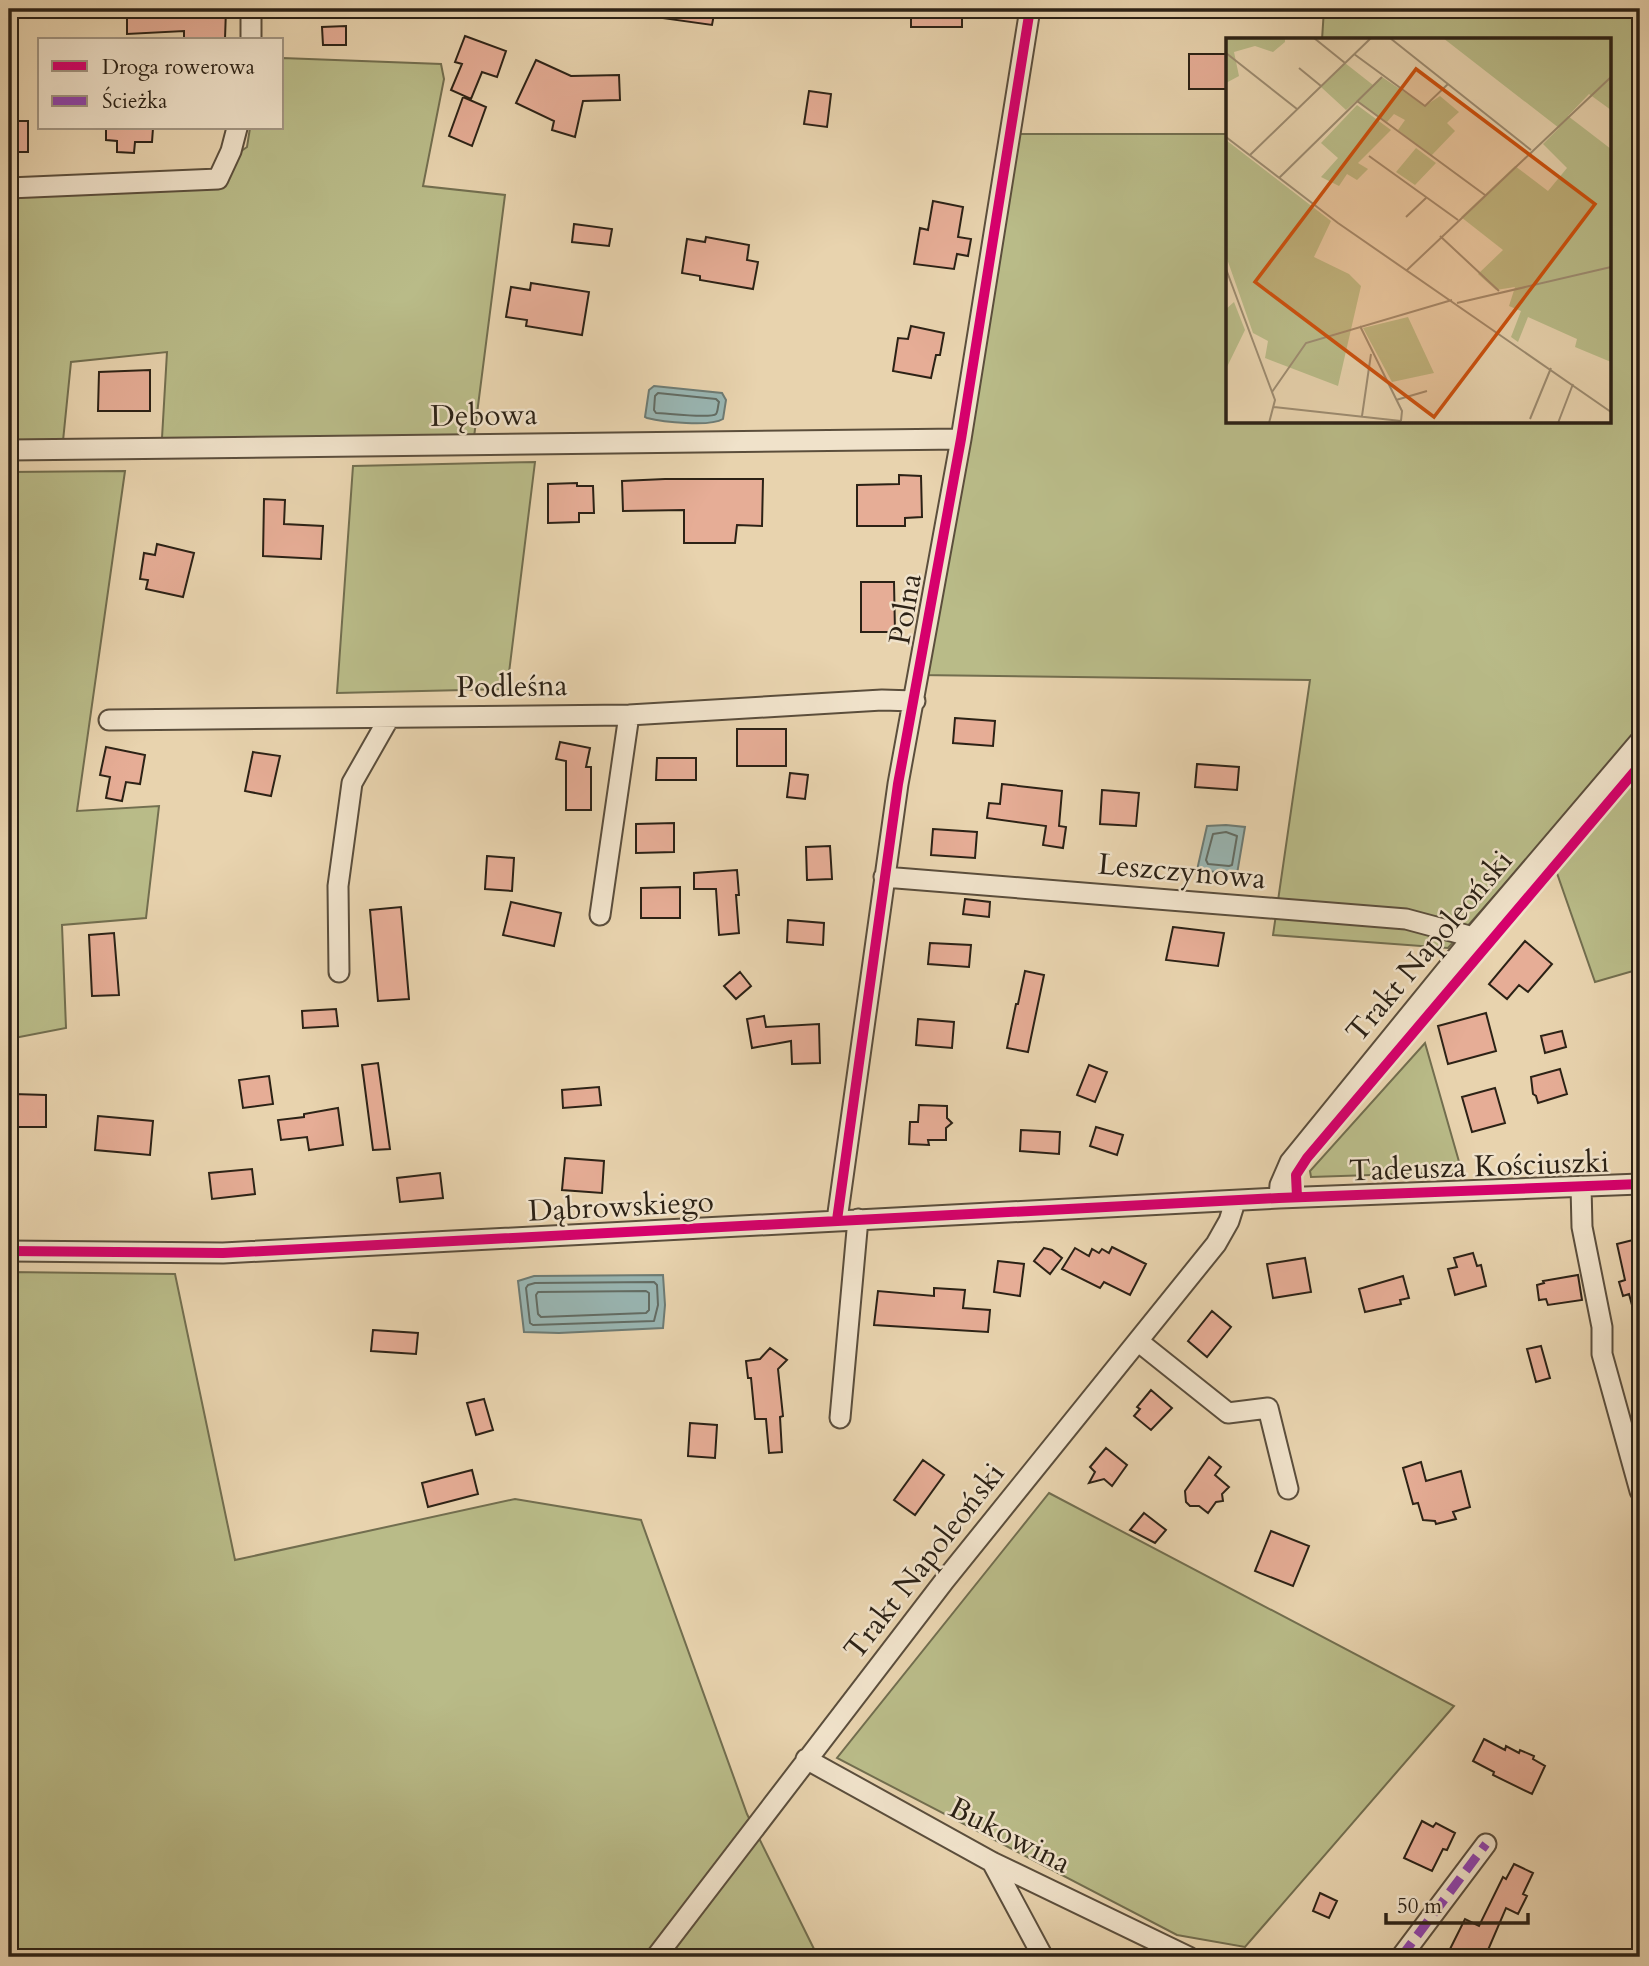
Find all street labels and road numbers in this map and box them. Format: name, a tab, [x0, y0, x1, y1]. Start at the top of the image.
street label: Dębowa	[430, 394, 538, 437]
street label: Polna	[879, 570, 932, 648]
street label: Podleśna	[456, 665, 568, 708]
street label: Trakt Napoleoński	[1337, 841, 1522, 1051]
street label: Leszczynowa	[1096, 844, 1268, 899]
street label: Tadeusza Kościuszki	[1348, 1141, 1610, 1192]
street label: Dąbrowskiego	[527, 1181, 715, 1232]
street label: Trakt Napoleoński	[835, 1454, 1014, 1668]
street label: Bukowina	[942, 1787, 1078, 1884]

